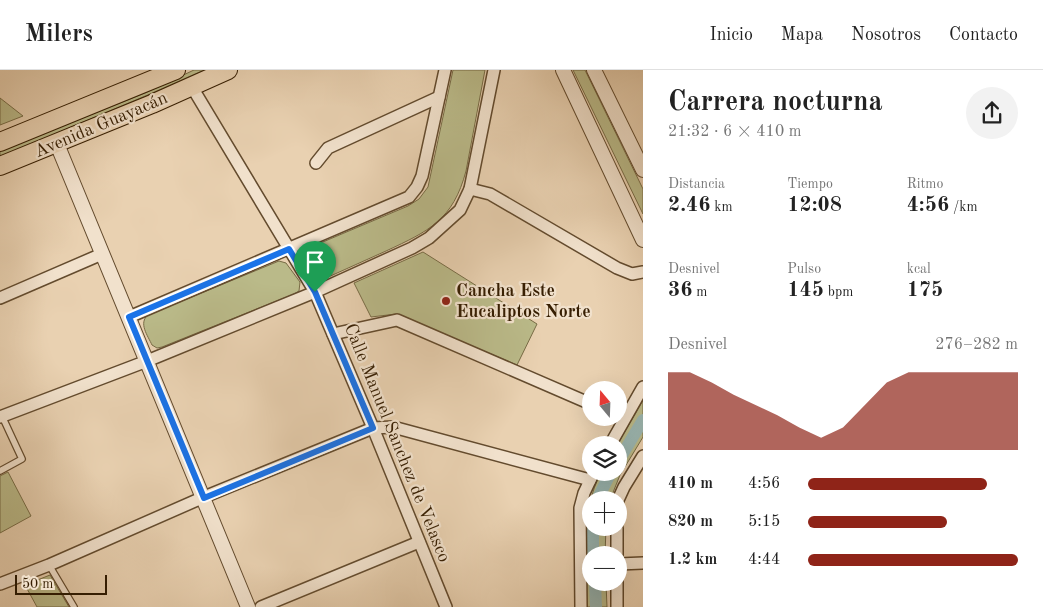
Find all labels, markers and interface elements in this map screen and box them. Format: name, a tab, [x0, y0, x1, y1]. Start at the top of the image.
text: Milers	[25, 23, 93, 47]
text: Inicio	[710, 26, 753, 44]
text: Mapa	[781, 26, 823, 44]
text: Nosotros	[851, 26, 921, 44]
text: Contacto	[949, 26, 1018, 44]
button: share	[966, 87, 1018, 139]
street label: Avenida Guayacán	[32, 89, 171, 161]
text: Carrera nocturna	[668, 89, 883, 117]
text: 21:32 · 6 × 410 m	[668, 124, 801, 140]
text: Distancia	[668, 177, 725, 191]
text: Tiempo	[787, 177, 833, 191]
text: Ritmo	[907, 177, 943, 191]
text: 2.46	[668, 195, 710, 216]
text: 12:08	[787, 195, 842, 216]
text: 4:56	[907, 195, 949, 216]
text: km	[710, 200, 733, 214]
text: /km	[949, 200, 978, 214]
pin	[294, 241, 336, 292]
icon: arrive	[301, 248, 329, 276]
text: Desnivel	[668, 262, 720, 276]
text: Pulso	[787, 262, 821, 276]
text: kcal	[907, 262, 931, 276]
text: 36	[668, 280, 692, 301]
text: 145	[787, 280, 824, 301]
text: 175	[907, 280, 943, 301]
place label: Cancha Este Eucaliptos Norte	[456, 282, 591, 321]
text: m	[692, 285, 707, 299]
text: bpm	[824, 285, 853, 299]
marker: Cancha Este Eucaliptos Norte	[440, 295, 452, 307]
street label: Calle Manuel Sanchez de Velasco	[341, 321, 453, 565]
text: Desnivel	[668, 337, 727, 353]
text: 276–282 m	[935, 337, 1018, 353]
north arrow	[582, 381, 628, 426]
map controls	[582, 381, 627, 591]
button: layers	[582, 436, 627, 481]
text: 410 m	[668, 476, 713, 492]
text: 4:56	[748, 476, 780, 492]
button: +	[582, 491, 627, 536]
text: 820 m	[668, 514, 713, 530]
text: 5:15	[748, 514, 780, 530]
button: −	[582, 546, 627, 591]
text: 1.2 km	[668, 552, 717, 568]
text: 4:44	[748, 552, 780, 568]
scale bar	[15, 572, 108, 595]
text: 50 m	[22, 577, 53, 591]

